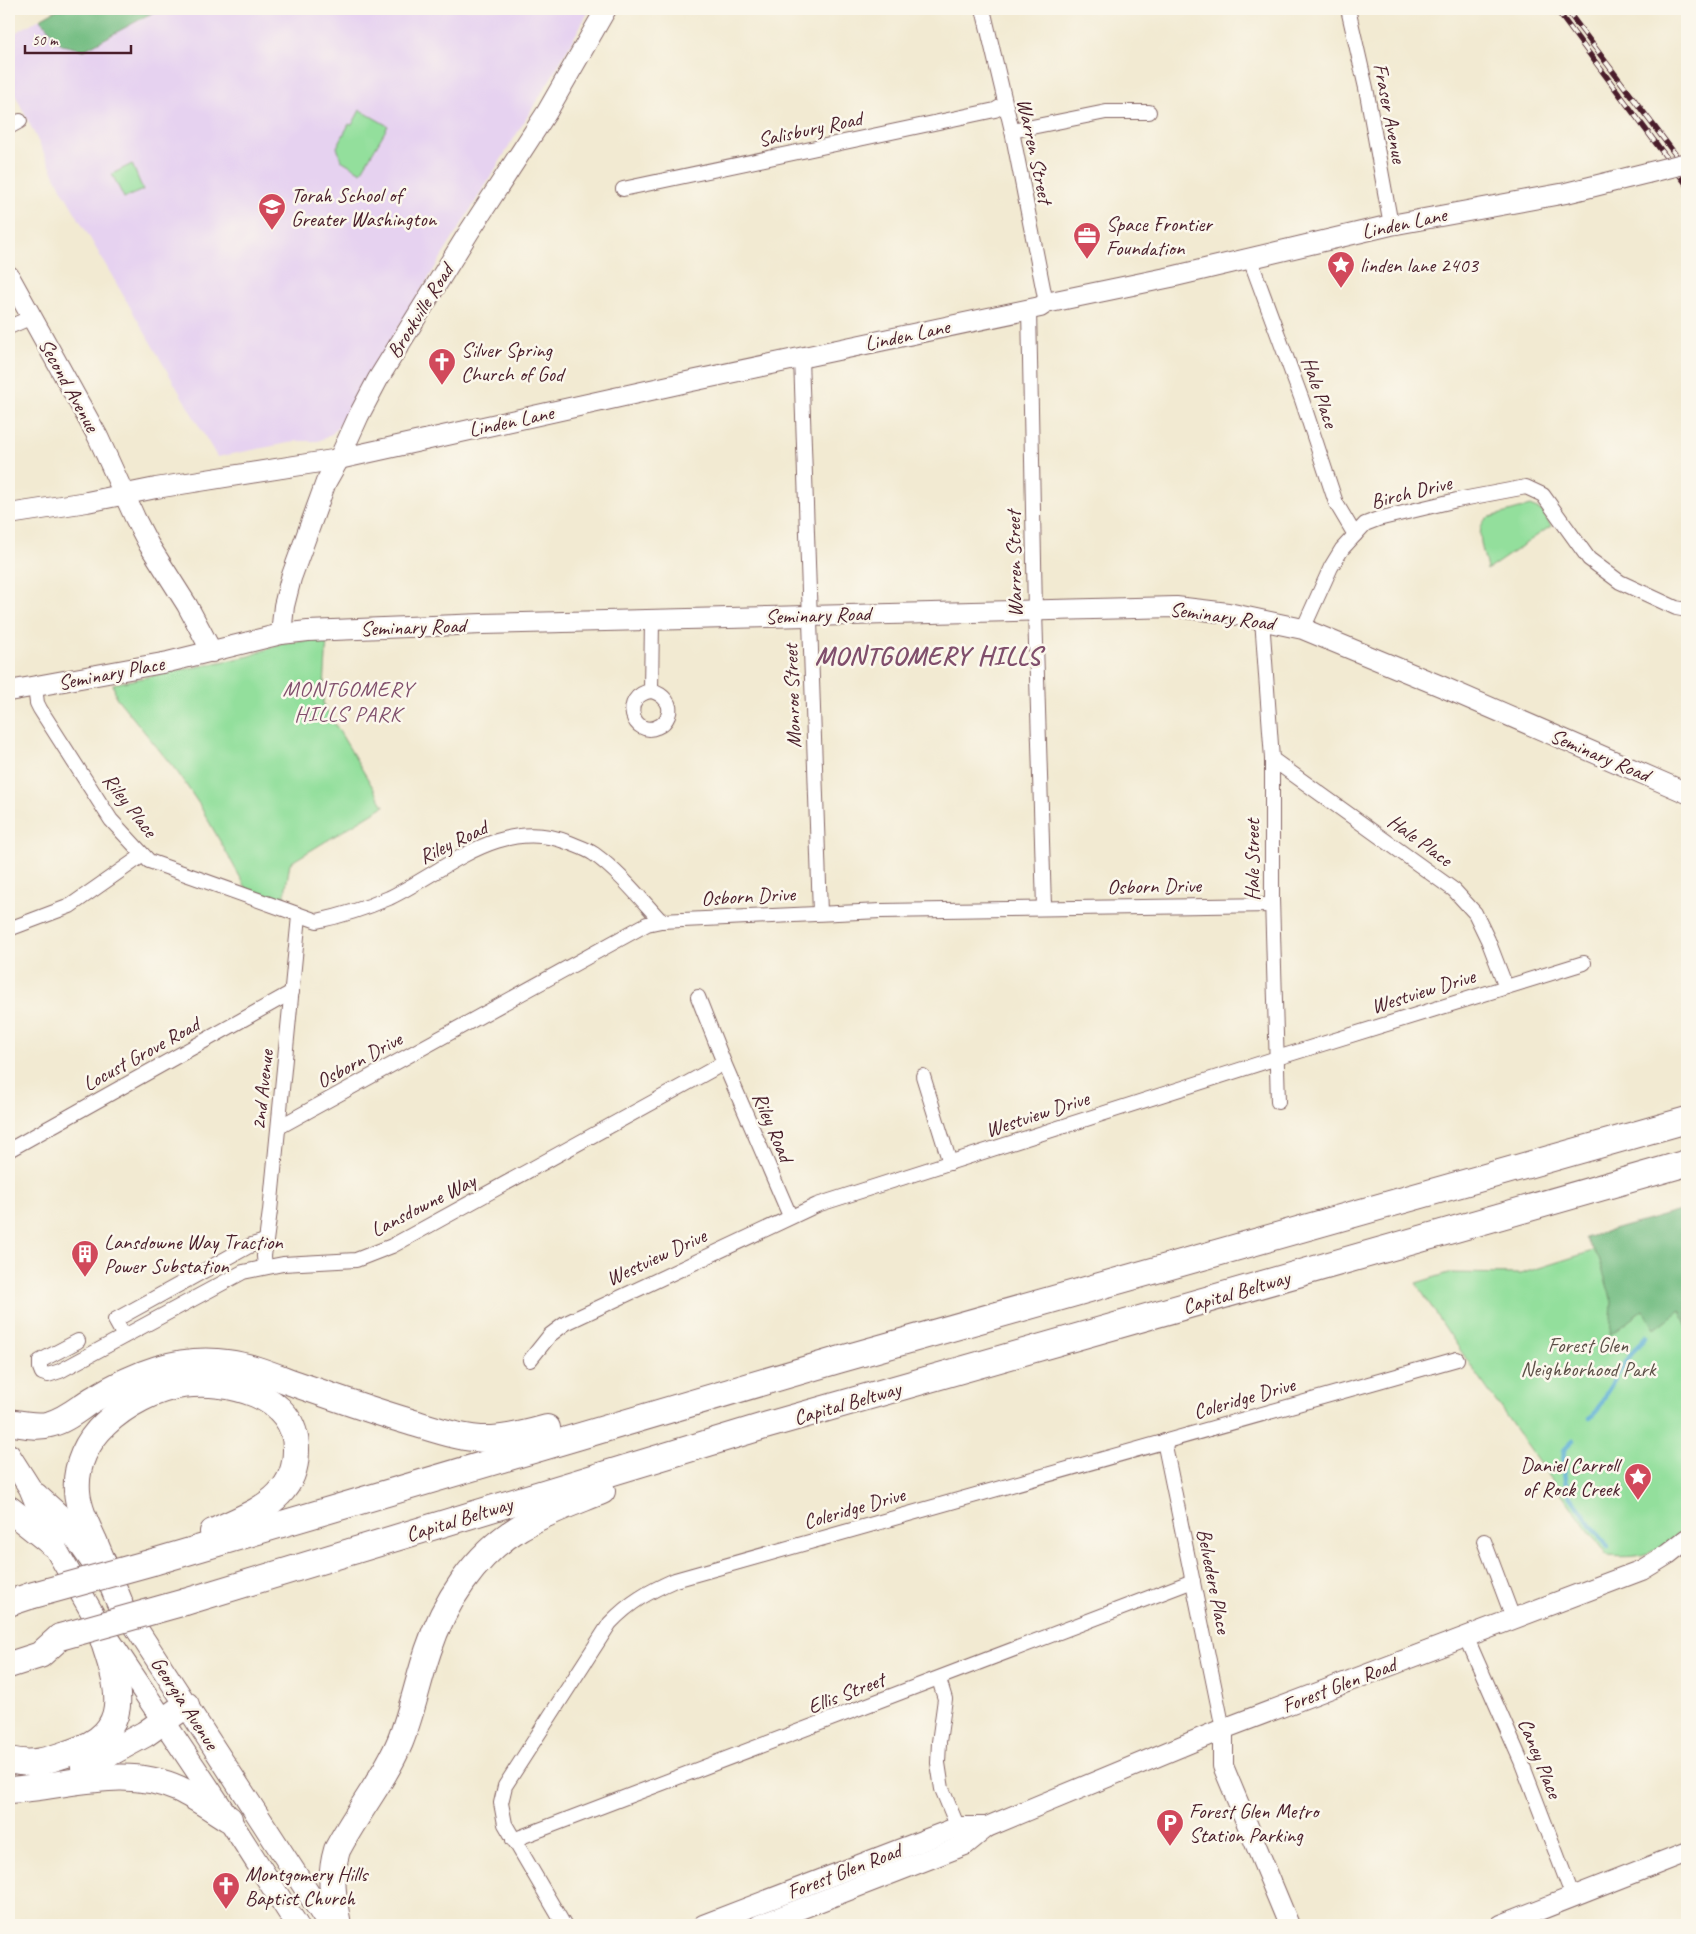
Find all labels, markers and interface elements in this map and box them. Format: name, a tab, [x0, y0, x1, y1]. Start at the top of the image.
scale bar	[25, 22, 131, 54]
text: 50 m	[32, 31, 59, 50]
street label: Fraser Avenue	[1368, 61, 1413, 166]
street label: Warren Street	[1011, 96, 1059, 209]
street label: Salisbury Road	[756, 105, 867, 153]
place label: Torah School of Greater Washington	[291, 182, 438, 232]
school or university icon: Torah School of Greater Washington	[257, 192, 287, 231]
street label: Linden Lane	[1359, 201, 1451, 245]
place label: Space Frontier Foundation	[1106, 211, 1213, 261]
office icon: Space Frontier Foundation	[1072, 221, 1102, 260]
place icon: linden lane 2403	[1326, 250, 1356, 289]
place label: linden lane 2403	[1360, 252, 1479, 278]
street label: Brookville Road	[381, 257, 461, 363]
street label: Linden Lane	[862, 313, 954, 357]
street label: Second Avenue	[33, 334, 106, 437]
place label: Silver Spring Church of God	[461, 337, 566, 387]
church icon: Silver Spring Church of God	[427, 347, 457, 386]
street label: Hale Place	[1296, 353, 1345, 433]
street label: Linden Lane	[466, 399, 558, 443]
street label: Birch Drive	[1368, 469, 1455, 515]
street label: Warren Street	[1000, 507, 1028, 617]
street label: Seminary Road	[1168, 596, 1280, 637]
street label: Seminary Road	[765, 600, 875, 630]
street label: Seminary Road	[360, 612, 470, 642]
district label: MONTGOMERY HILLS	[815, 639, 1046, 672]
street label: Monroe Street	[777, 641, 807, 749]
street label: Seminary Place	[56, 650, 167, 696]
district label: MONTGOMERY HILLS PARK	[282, 675, 416, 728]
street label: Seminary Road	[1546, 722, 1657, 789]
street label: Riley Place	[97, 768, 164, 844]
street label: Hale Place	[1383, 808, 1459, 873]
street label: Riley Road	[414, 813, 494, 870]
street label: Hale Street	[1239, 817, 1265, 901]
street label: Osborn Drive	[1107, 872, 1202, 900]
street label: Osborn Drive	[700, 881, 797, 911]
street label: Westview Drive	[1368, 963, 1479, 1019]
street label: Locust Grove Road	[78, 1010, 206, 1097]
street label: Osborn Drive	[312, 1025, 407, 1094]
street label: 2nd Avenue	[245, 1047, 279, 1131]
street label: Westview Drive	[982, 1085, 1093, 1143]
street label: Riley Road	[747, 1088, 800, 1168]
street label: Lansdowne Way	[366, 1167, 481, 1242]
street label: Westview Drive	[602, 1222, 711, 1291]
place label: Lansdowne Way Traction Power Substation	[104, 1229, 283, 1279]
building icon: Lansdowne Way Traction Power Substation	[70, 1239, 100, 1278]
street label: Capital Beltway	[1180, 1264, 1294, 1320]
park label: Forest Glen Neighborhood Park	[1520, 1332, 1657, 1382]
street label: Coleridge Drive	[1190, 1371, 1299, 1425]
street label: Capital Beltway	[791, 1375, 905, 1431]
place label: Daniel Carroll of Rock Creek	[1520, 1452, 1622, 1502]
place icon: Daniel Carroll of Rock Creek	[1623, 1462, 1653, 1501]
street label: Coleridge Drive	[800, 1481, 909, 1535]
street label: Capital Beltway	[403, 1490, 517, 1548]
street label: Belvedere Place	[1191, 1526, 1237, 1637]
street label: Forest Glen Road	[1278, 1650, 1402, 1719]
street label: Georgia Avenue	[145, 1651, 226, 1756]
street label: Ellis Street	[804, 1665, 891, 1719]
street label: Caney Place	[1512, 1714, 1569, 1804]
place label: Forest Glen Metro Station Parking	[1189, 1798, 1321, 1848]
parking icon: Forest Glen Metro Station Parking	[1155, 1808, 1185, 1847]
street label: Forest Glen Road	[783, 1836, 907, 1905]
place label: Montgomery Hills Baptist Church	[245, 1861, 369, 1911]
church icon: Montgomery Hills Baptist Church	[211, 1871, 241, 1910]

